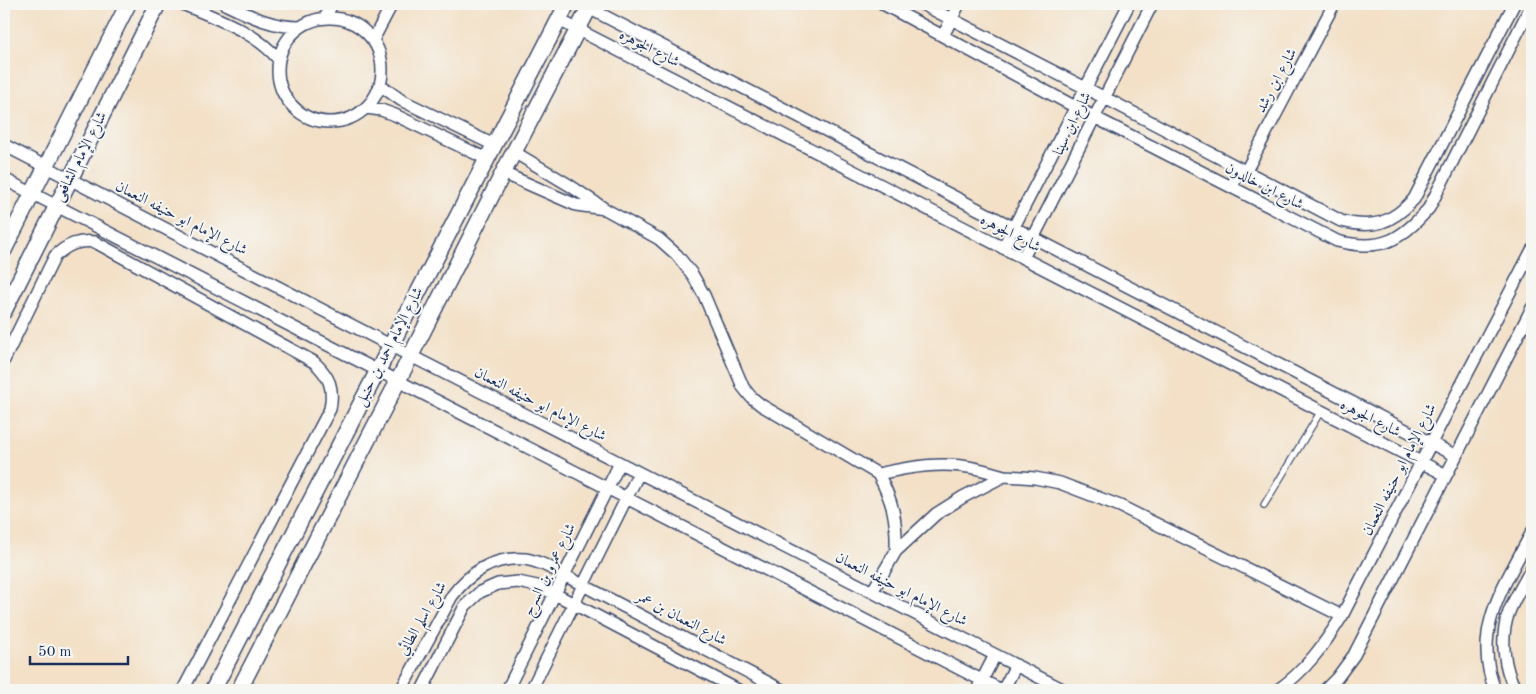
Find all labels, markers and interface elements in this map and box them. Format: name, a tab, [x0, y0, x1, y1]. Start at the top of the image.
street label: شارع الجوهره	[615, 27, 682, 74]
street label: شارع ابن رشد	[1254, 46, 1304, 118]
street label: شارع ابن سينا	[1051, 90, 1098, 160]
street label: شارع الإمام الشافعى	[52, 110, 114, 206]
street label: شارع ابن خالدون	[1221, 161, 1305, 217]
street label: شارع الإمام ابو حنيفه النعمان	[111, 179, 249, 262]
street label: شارع الجوهره	[976, 212, 1043, 259]
street label: شارع الإمام احمد بن حنبل	[354, 285, 430, 411]
street label: شارع الإمام ابو حنيفه النعمان	[470, 365, 608, 448]
street label: شارع الجوهره	[1336, 397, 1403, 444]
street label: شارع الإمام ابو حنيفه النعمان	[1360, 402, 1443, 540]
street label: شارع عمرو بن السرح	[521, 521, 583, 621]
street label: شارع الإمام ابو حنيفه النعمان	[831, 550, 969, 633]
street label: شارع اسلم الطائي	[393, 578, 455, 661]
street label: شارع النعمان بن عمر	[630, 588, 728, 653]
scale bar	[30, 634, 128, 666]
text: 50 m	[38, 645, 72, 660]

